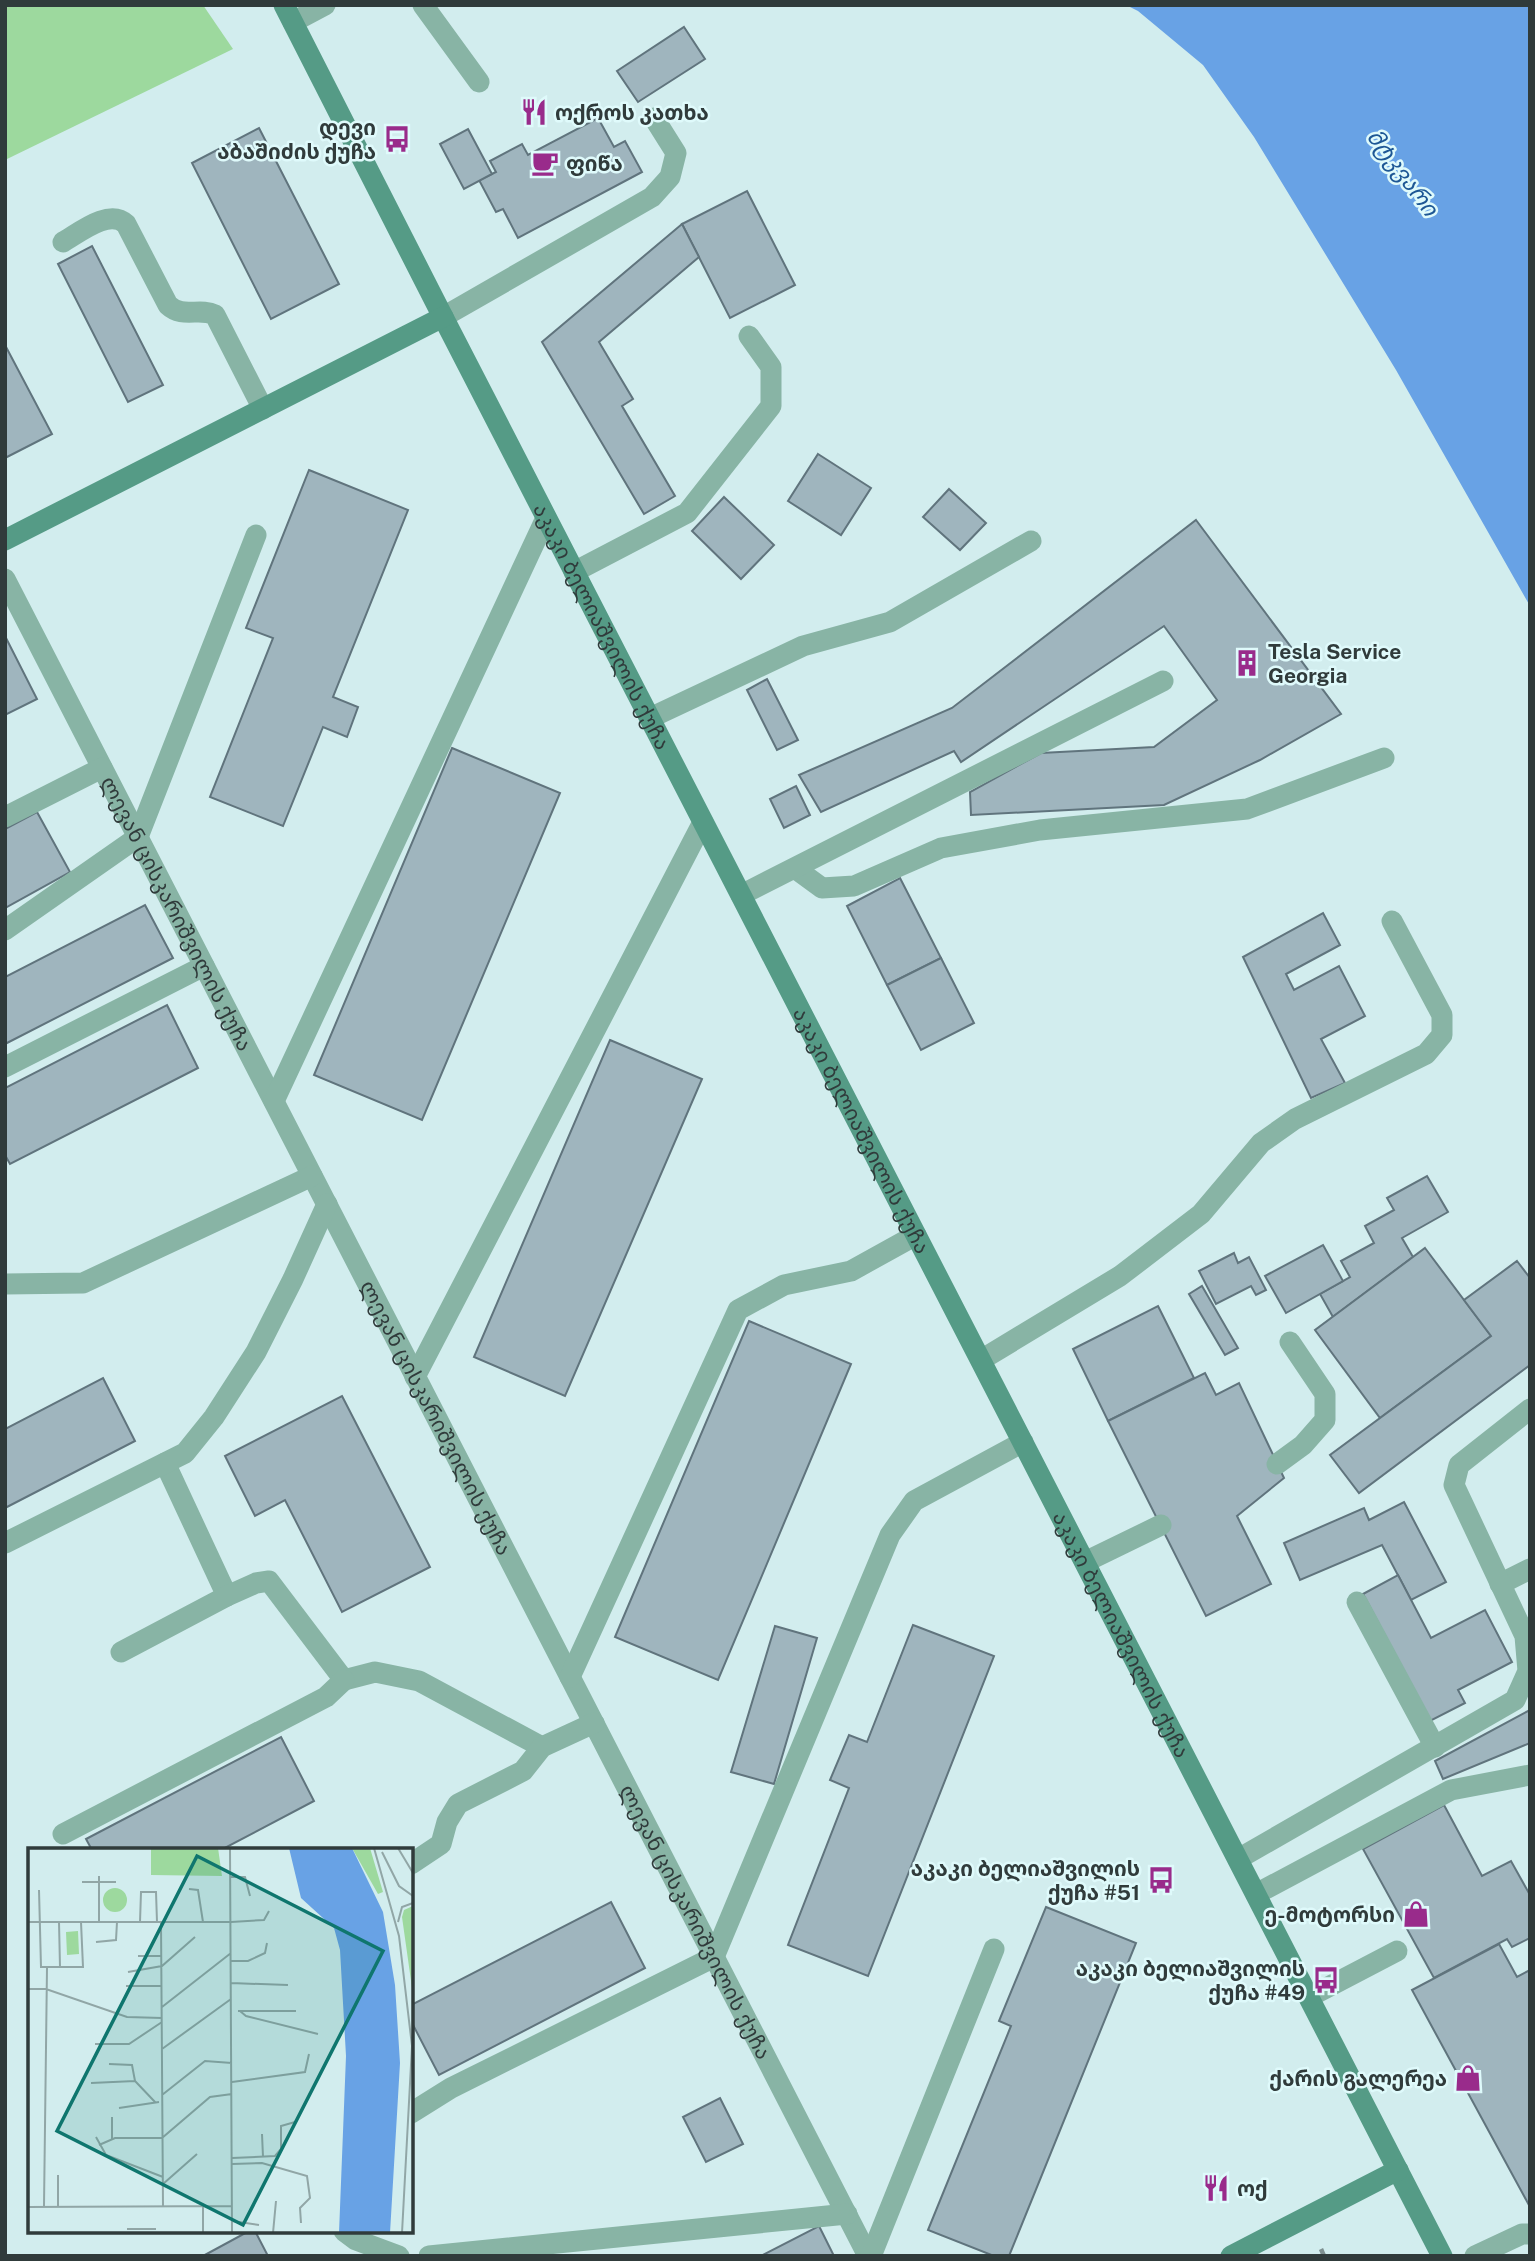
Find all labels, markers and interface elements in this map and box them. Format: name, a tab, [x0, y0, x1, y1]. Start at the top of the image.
restaurant icon: ოქროს კათხა	[519, 97, 549, 127]
place label: ოქროს კათხა	[555, 100, 709, 125]
place label: დევი აბაშიძის ქუჩა	[217, 115, 376, 164]
water label: მტკვარი	[1361, 123, 1445, 222]
bus stop icon: დევი აბაშიძის ქუჩა	[382, 124, 412, 154]
cafe icon: ფიწა	[530, 148, 560, 178]
place label: ფიწა	[566, 151, 623, 176]
street label: აკაკი ბელიაშვილის ქუჩა	[529, 499, 676, 754]
place label: Tesla Service Georgia	[1268, 639, 1401, 688]
building icon: Tesla Service Georgia	[1232, 648, 1262, 678]
street label: ლევან ცისკარიშვილის ქუჩა	[95, 772, 258, 1055]
street label: აკაკი ბელიაშვილის ქუჩა	[788, 1003, 936, 1258]
street label: ლევან ცისკარიშვილის ქუჩა	[355, 1276, 517, 1559]
street label: აკაკი ბელიაშვილის ქუჩა	[1048, 1507, 1195, 1762]
street label: ლევან ცისკარიშვილის ქუჩა	[614, 1780, 777, 2063]
inset map	[28, 1848, 413, 2233]
place label: აკაკი ბელიაშვილის ქუჩა #51	[911, 1856, 1140, 1905]
bus stop icon: აკაკი ბელიაშვილის ქუჩა #51	[1146, 1865, 1176, 1895]
shop icon: ე-მოტორსი	[1401, 1899, 1431, 1929]
place label: ე-მოტორსი	[1264, 1902, 1395, 1927]
place label: აკაკი ბელიაშვილის ქუჩა #49	[1076, 1956, 1305, 2005]
bus stop icon: აკაკი ბელიაშვილის ქუჩა #49	[1311, 1965, 1341, 1995]
shop icon: ქარის გალერეა	[1453, 2063, 1483, 2093]
place label: ქარის გალერეა	[1269, 2066, 1447, 2092]
restaurant icon: ოქ	[1201, 2173, 1231, 2203]
place label: ოქ	[1237, 2176, 1268, 2201]

